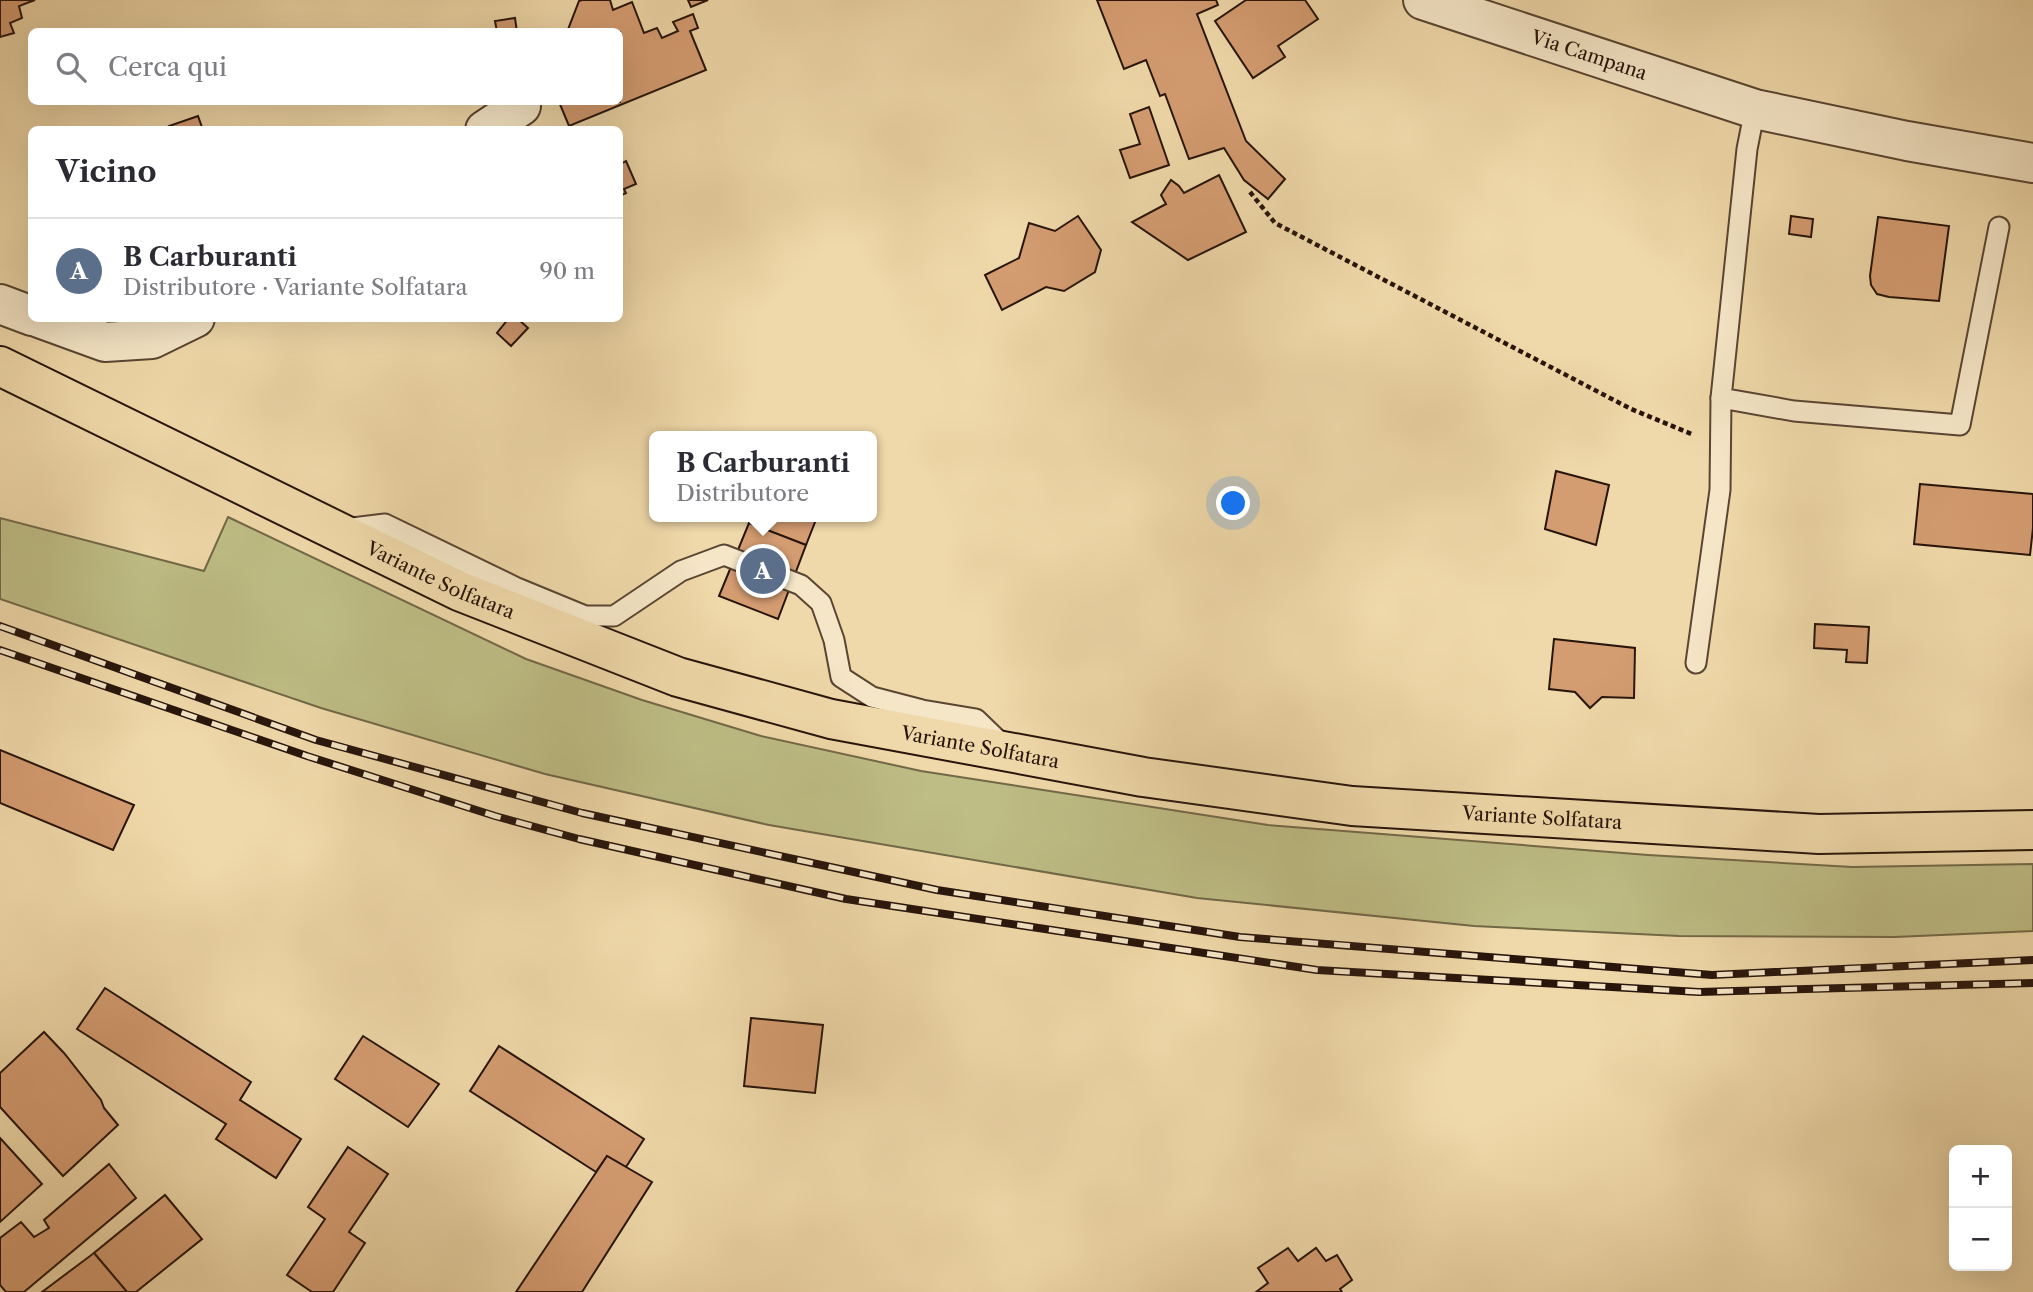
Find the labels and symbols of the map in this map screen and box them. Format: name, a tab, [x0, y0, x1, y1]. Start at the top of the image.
street label: Via Campana	[1527, 25, 1650, 85]
your location	[1216, 486, 1250, 520]
street label: Variante Solfatara	[362, 536, 518, 624]
pin: A	[740, 545, 786, 597]
street label: Variante Solfatara	[898, 721, 1061, 773]
street label: Variante Solfatara	[1460, 802, 1623, 834]

